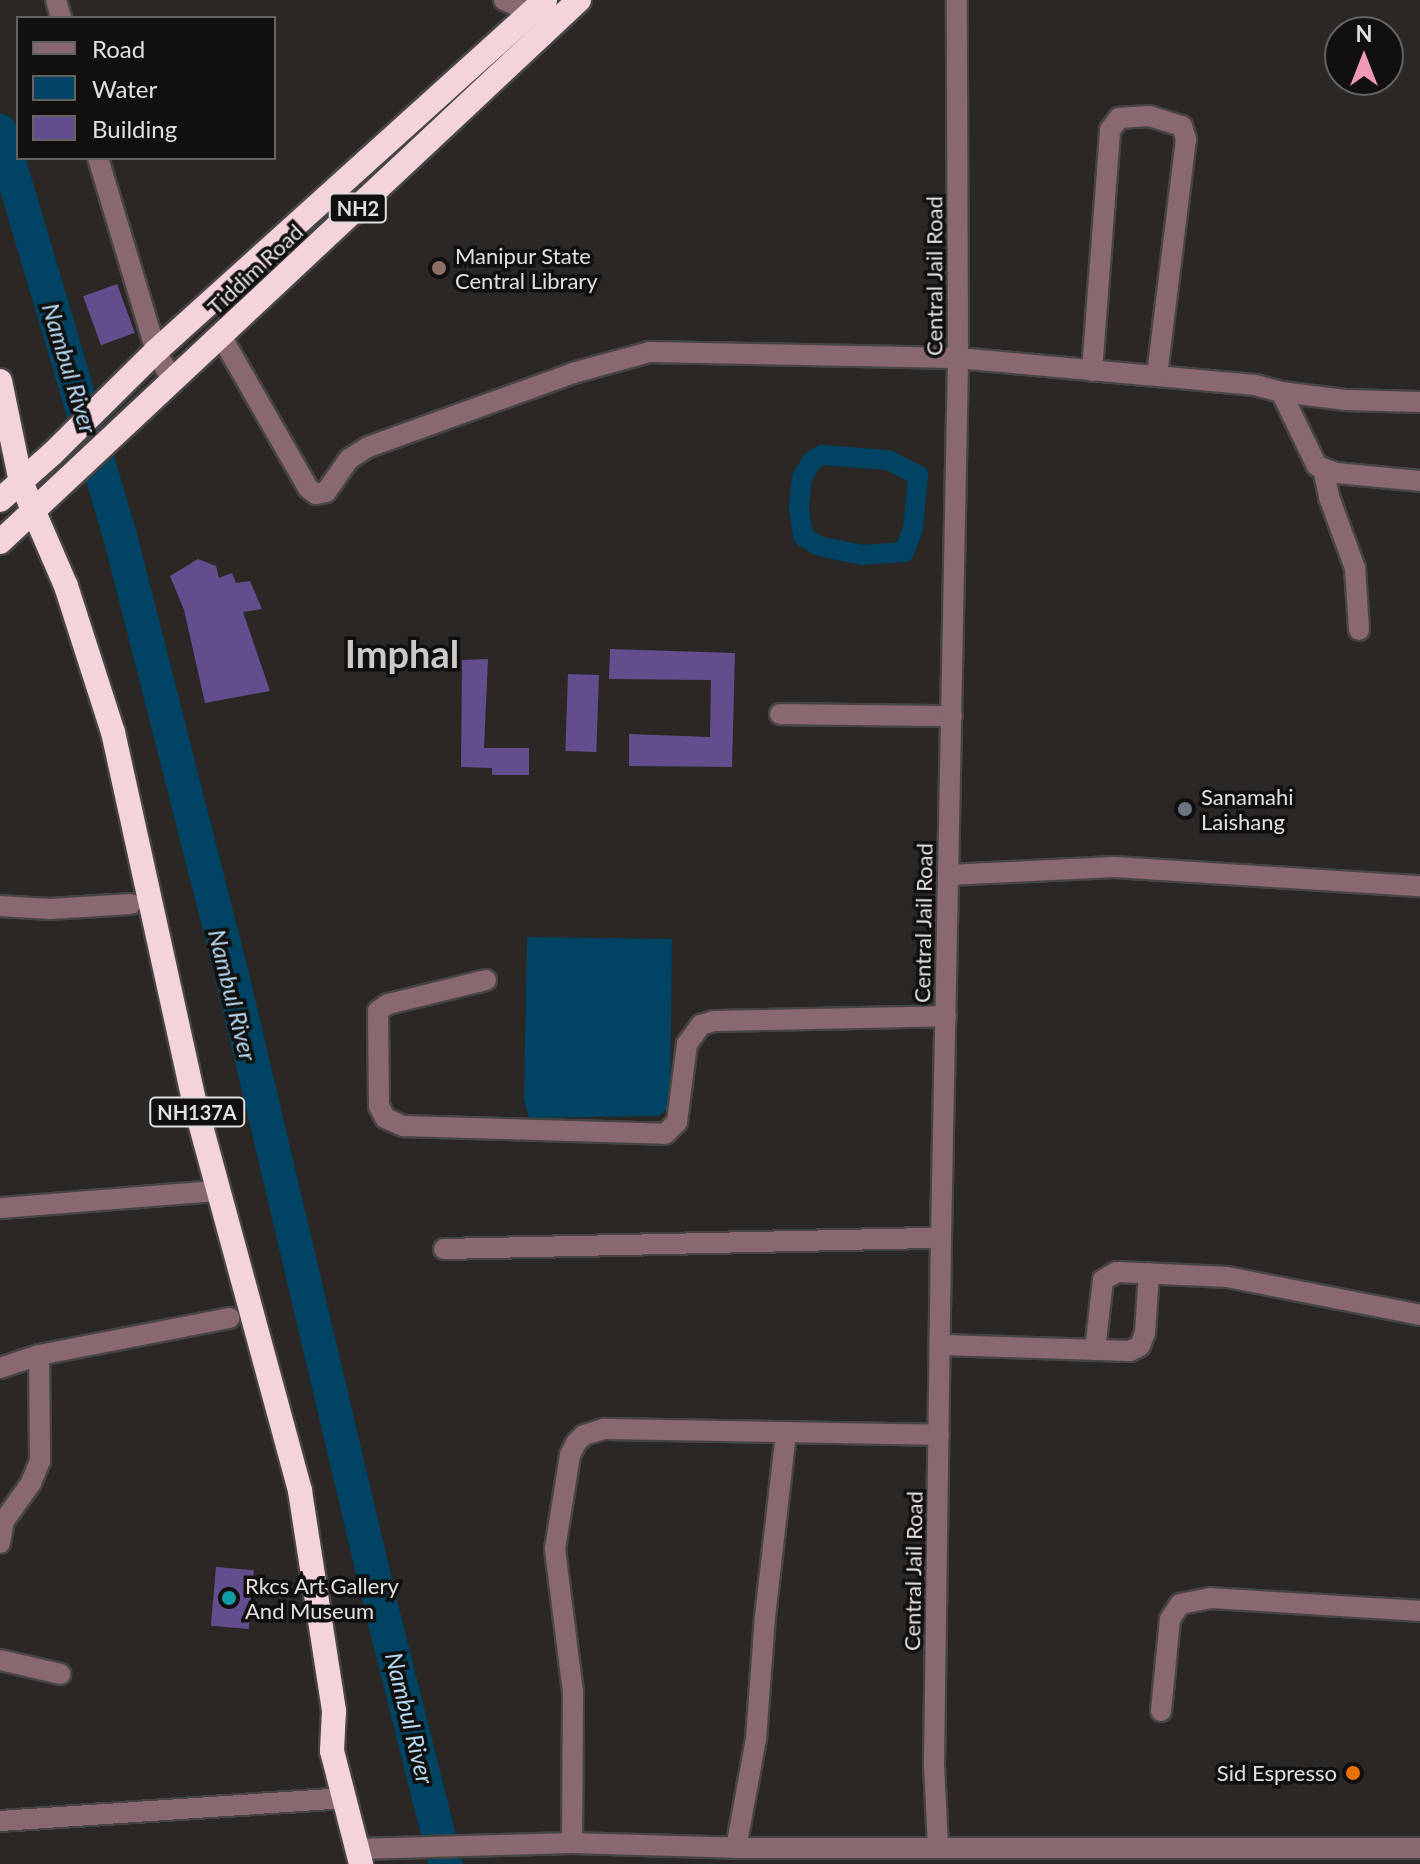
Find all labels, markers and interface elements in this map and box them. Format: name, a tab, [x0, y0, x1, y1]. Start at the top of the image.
legend	[16, 16, 276, 160]
north arrow	[1324, 16, 1404, 96]
text: N	[1356, 20, 1372, 47]
text: Road	[92, 34, 145, 63]
text: Water	[92, 74, 157, 103]
text: Building	[92, 114, 177, 143]
road number: NH2	[328, 192, 388, 224]
street label: Central Jail Road	[921, 196, 947, 356]
street label: Tiddim Road	[202, 218, 308, 320]
place label: Manipur State Central Library	[455, 242, 598, 294]
marker: Manipur State Central Library	[430, 259, 448, 277]
water label: Nambul River	[37, 299, 103, 437]
district label: Imphal	[345, 631, 459, 677]
place label: Sanamahi Laishang	[1201, 783, 1294, 834]
marker: Sanamahi Laishang	[1176, 800, 1194, 818]
street label: Central Jail Road	[908, 843, 938, 1003]
water label: Nambul River	[203, 926, 263, 1064]
road number: NH137A	[149, 1096, 245, 1128]
street label: Central Jail Road	[898, 1491, 928, 1651]
place label: Rkcs Art Gallery And Museum	[245, 1572, 400, 1624]
marker: Rkcs Art Gallery And Museum	[220, 1589, 238, 1607]
water label: Nambul River	[380, 1649, 440, 1787]
place label: Sid Espresso	[1217, 1760, 1337, 1786]
marker: Sid Espresso	[1344, 1764, 1362, 1782]

